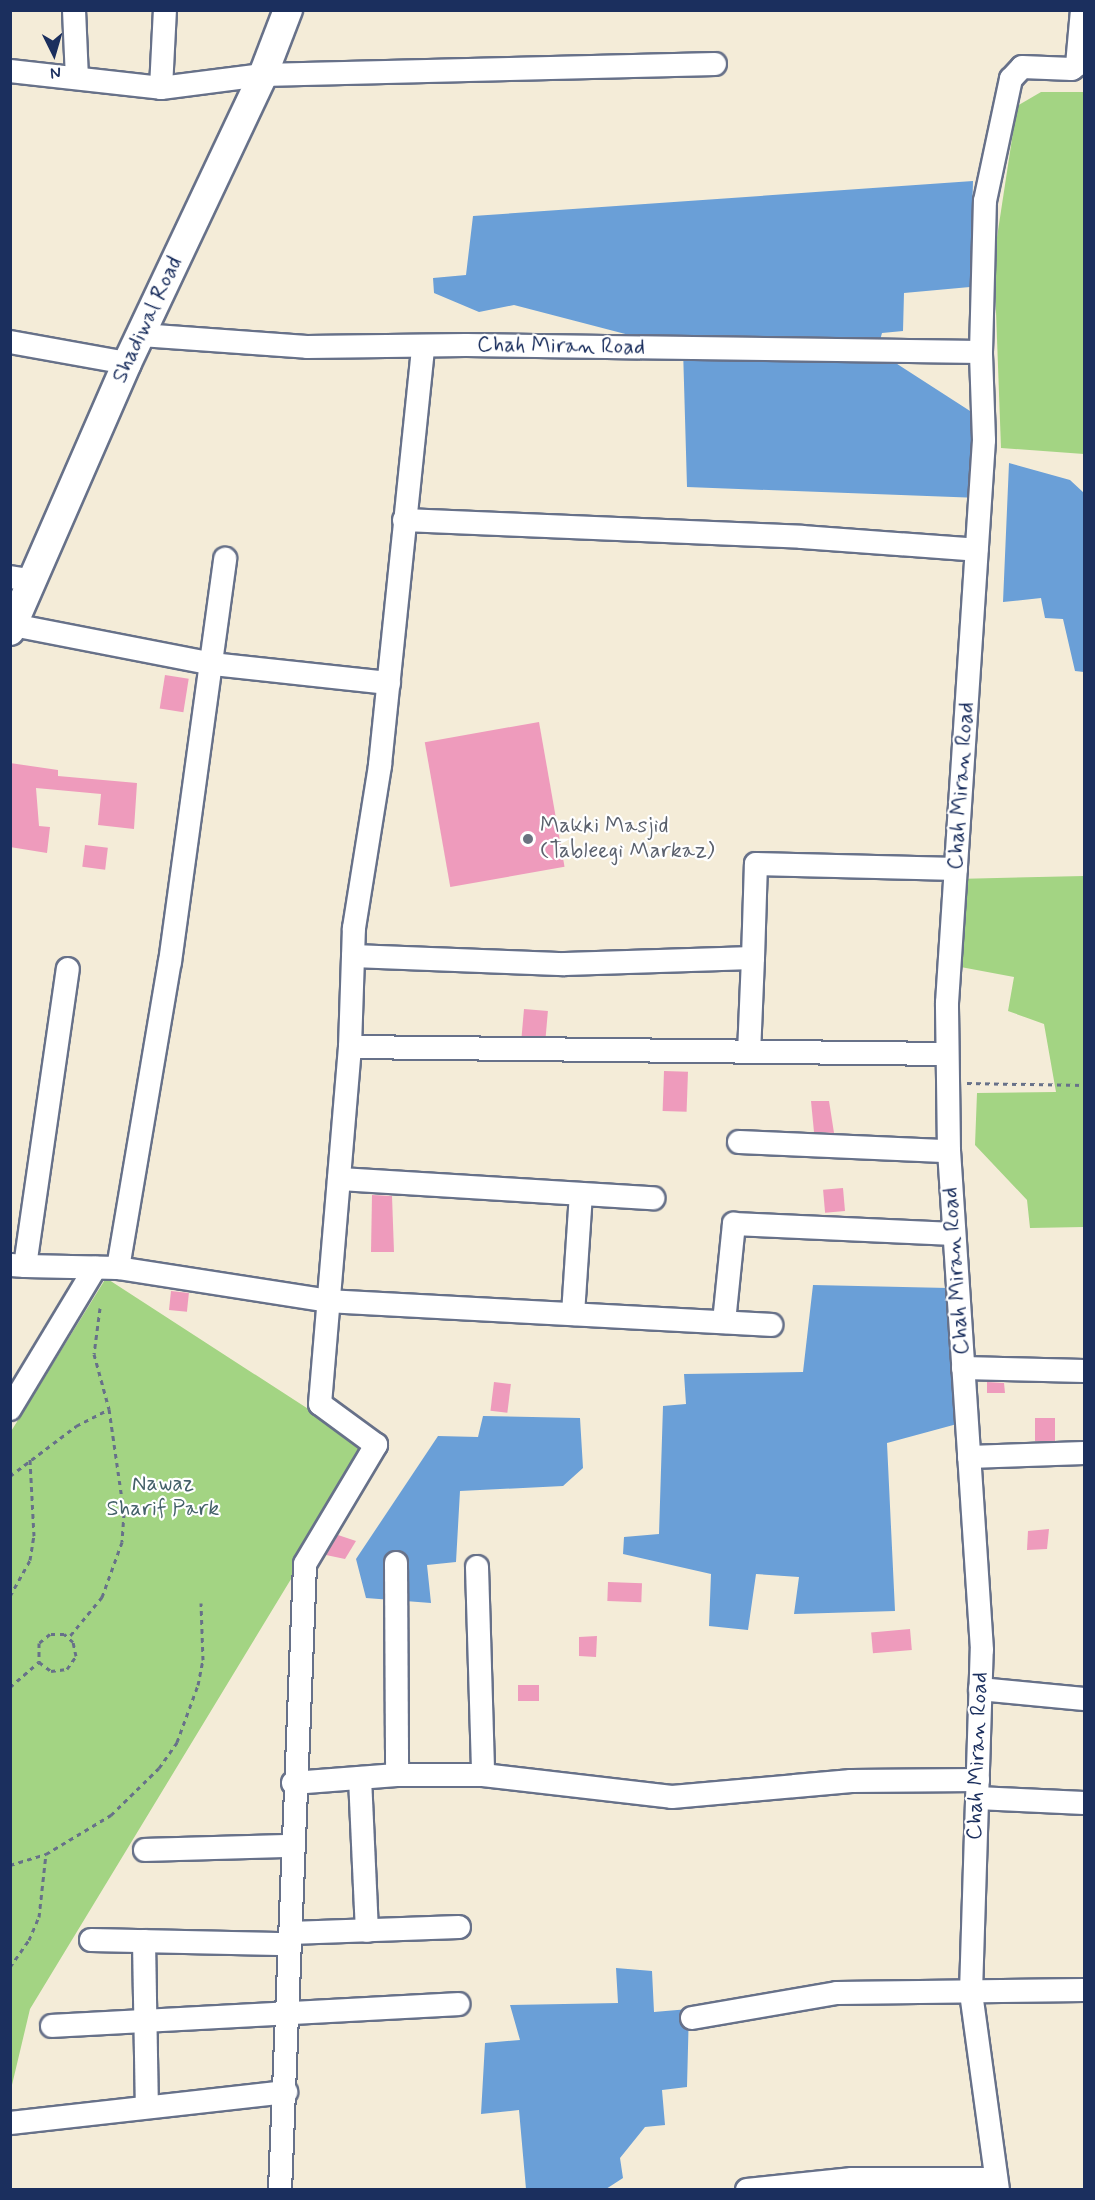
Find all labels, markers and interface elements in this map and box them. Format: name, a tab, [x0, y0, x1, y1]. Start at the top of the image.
north arrow	[24, 24, 84, 84]
text: N	[49, 62, 62, 83]
street label: Shadiwal Road	[107, 253, 189, 387]
street label: Chah Miran Road	[478, 332, 644, 362]
street label: Chah Miran Road	[943, 703, 981, 869]
place label: Makki Masjid (Tableegi Markaz)	[540, 813, 709, 864]
marker: Makki Masjid (Tableegi Markaz)	[521, 832, 535, 846]
street label: Chah Miran Road	[938, 1188, 976, 1354]
park label: Nawaz Sharif Park	[108, 1471, 218, 1522]
street label: Chah Miran Road	[962, 1673, 994, 1839]

